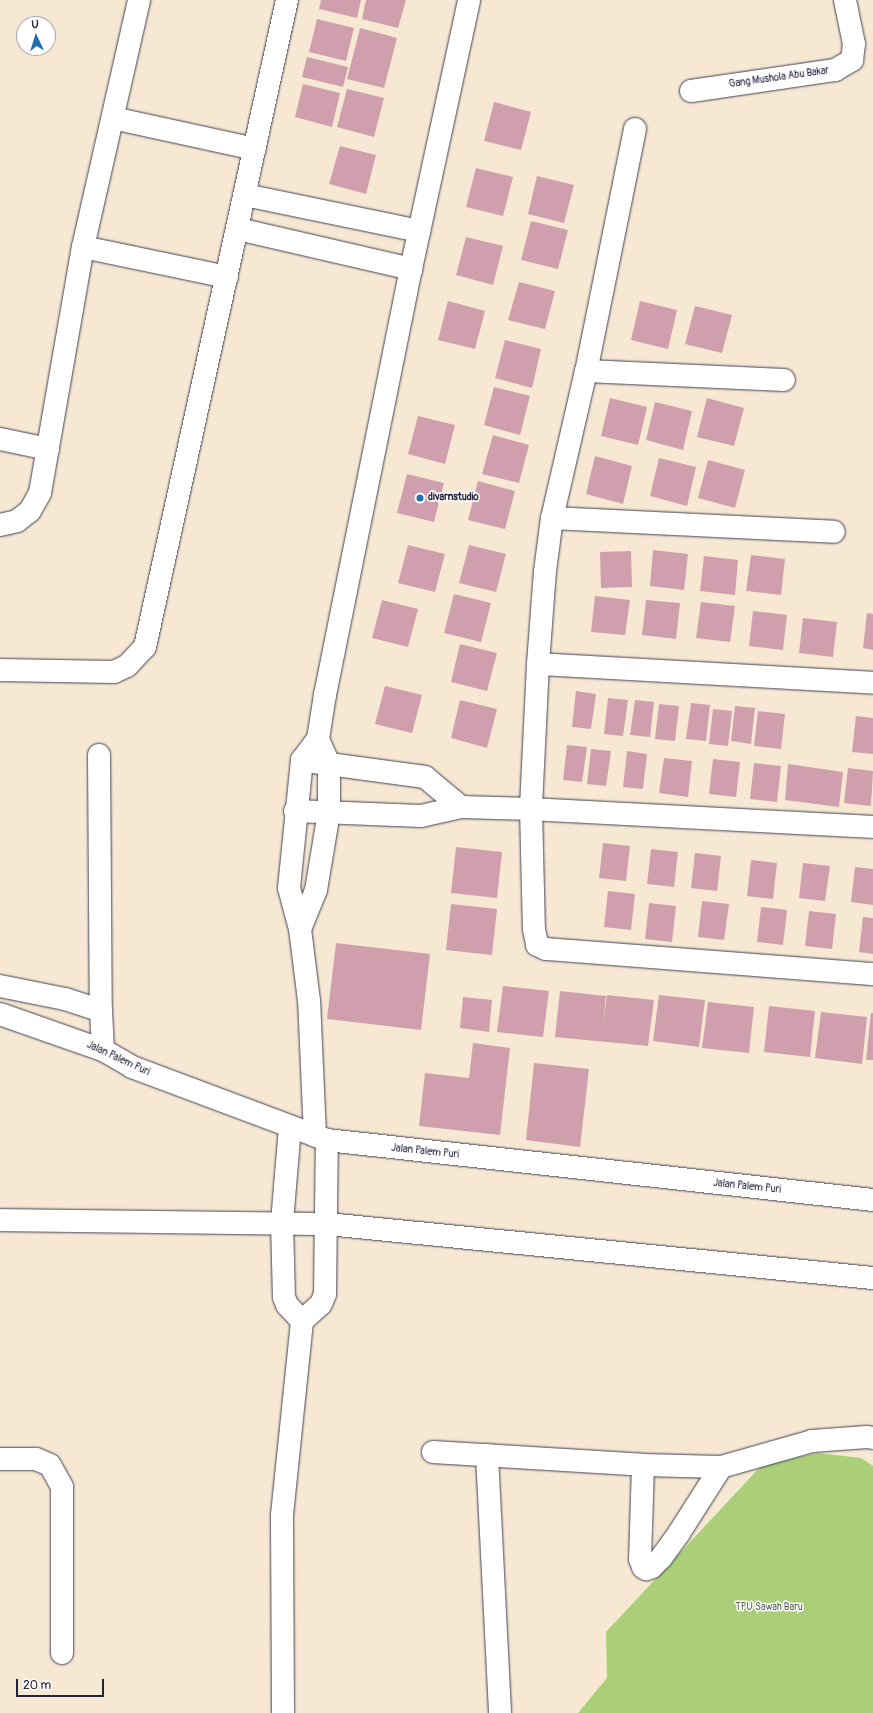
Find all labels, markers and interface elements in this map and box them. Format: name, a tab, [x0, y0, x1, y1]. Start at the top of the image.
north arrow	[16, 16, 56, 56]
text: U	[31, 18, 39, 31]
street label: Gang Mushola Abu Bakar	[728, 65, 830, 91]
place label: divarnstudio	[428, 492, 479, 504]
marker: divarnstudio	[415, 493, 425, 503]
street label: Jalan Palem Puri	[85, 1039, 151, 1079]
street label: Jalan Palem Puri	[391, 1142, 459, 1162]
street label: Jalan Palem Puri	[713, 1177, 781, 1197]
park label: TPU Sawah Baru	[735, 1602, 803, 1614]
scale bar	[18, 1671, 106, 1697]
text: 20 m	[23, 1678, 51, 1693]

